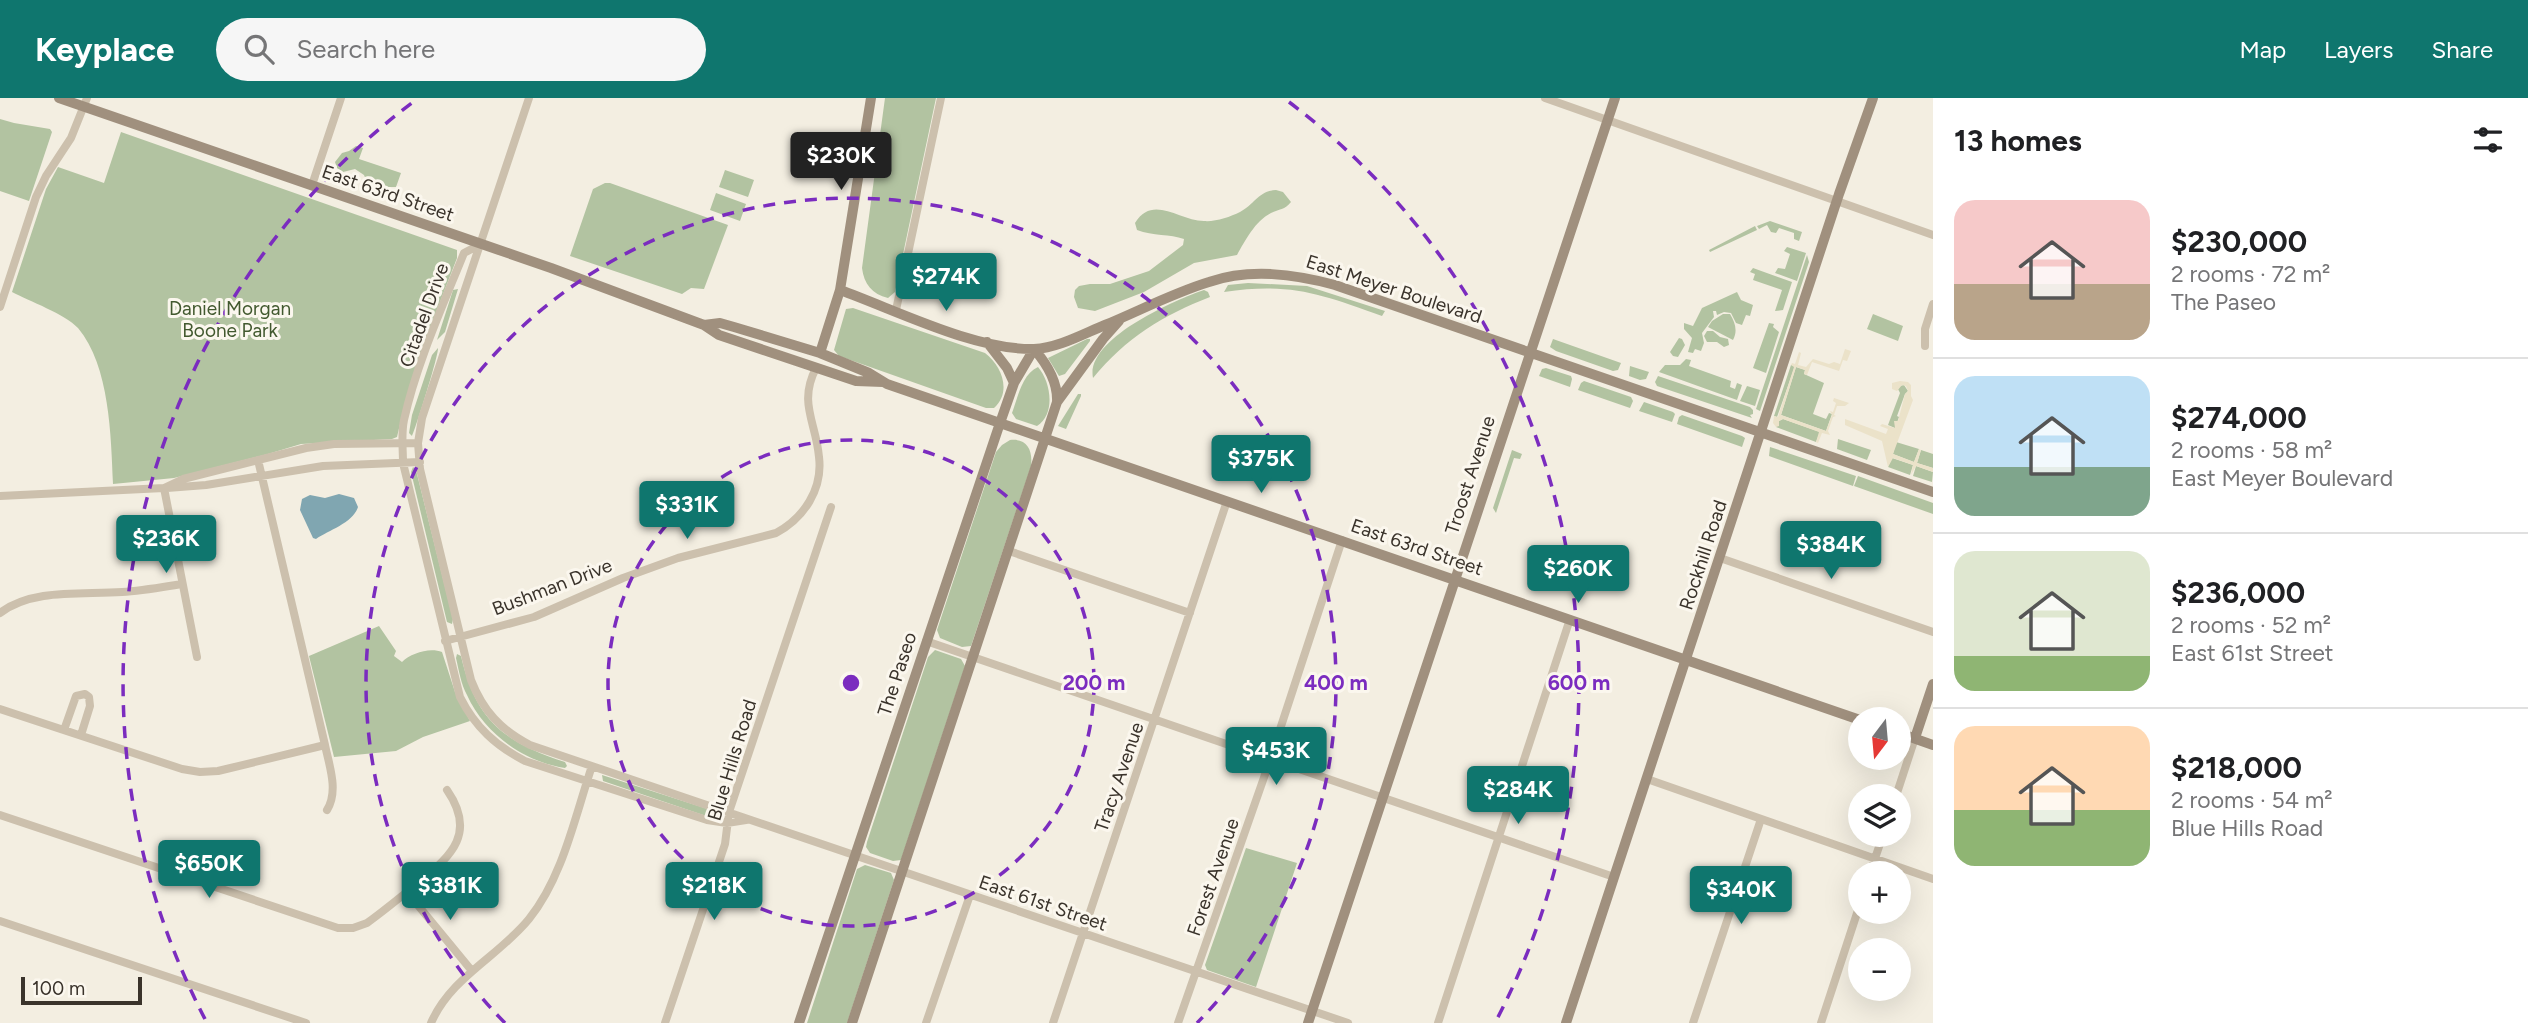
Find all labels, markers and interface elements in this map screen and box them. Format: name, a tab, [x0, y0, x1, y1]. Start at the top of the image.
search box	[216, 18, 706, 81]
text: Keyplace	[35, 30, 174, 69]
icon: search	[240, 30, 278, 68]
text: Search here	[296, 33, 435, 65]
text: Map	[2239, 35, 2286, 64]
text: Layers	[2324, 35, 2393, 64]
text: Share	[2431, 35, 2493, 64]
icon: filters	[2469, 121, 2507, 159]
text: 13 homes	[1954, 122, 2082, 159]
pin: $230K	[792, 132, 890, 192]
text: $230K	[806, 141, 876, 169]
street label: East 63rd Street	[319, 160, 457, 226]
text: $230,000	[2171, 223, 2307, 260]
icon: home	[2010, 228, 2094, 312]
street label: East Meyer Boulevard	[1303, 250, 1485, 328]
pin: $274K	[897, 254, 995, 313]
street label: Citadel Drive	[395, 260, 453, 370]
text: 2 rooms · 72 m²	[2171, 260, 2330, 288]
text: $274K	[912, 262, 980, 290]
text: The Paseo	[2171, 288, 2276, 316]
park label: Daniel Morgan Boone Park	[169, 297, 291, 342]
text: $274,000	[2171, 399, 2307, 436]
icon: home	[2010, 404, 2094, 488]
street label: Troost Avenue	[1440, 413, 1500, 537]
pin: $375K	[1212, 436, 1310, 495]
text: 2 rooms · 58 m²	[2171, 436, 2332, 464]
text: $375K	[1228, 444, 1295, 472]
text: East Meyer Boulevard	[2171, 464, 2393, 492]
pin: $331K	[638, 482, 736, 541]
text: $331K	[655, 490, 719, 518]
street label: Rockhill Road	[1674, 497, 1732, 613]
street label: East 63rd Street	[1348, 514, 1486, 580]
pin: $236K	[117, 516, 215, 575]
pin: $384K	[1782, 522, 1880, 581]
text: $236K	[132, 524, 200, 552]
text: $384K	[1796, 530, 1866, 558]
pin: $260K	[1529, 546, 1627, 605]
street label: Bushman Drive	[489, 554, 615, 620]
text: $260K	[1543, 554, 1613, 582]
text: $236,000	[2171, 574, 2305, 611]
icon: home	[2010, 579, 2094, 663]
text: 2 rooms · 52 m²	[2171, 611, 2331, 639]
street label: The Paseo	[873, 629, 921, 719]
text: East 61st Street	[2171, 639, 2333, 667]
text: 200 m	[1063, 670, 1125, 695]
text: 400 m	[1304, 670, 1368, 695]
text: 600 m	[1548, 670, 1610, 695]
centre of rings	[839, 671, 863, 695]
street label: Blue Hills Road	[703, 696, 761, 824]
north arrow	[1848, 707, 1911, 770]
map controls	[1848, 707, 1911, 1001]
street label: Tracy Avenue	[1089, 719, 1149, 835]
pin: $453K	[1227, 728, 1325, 787]
text: $453K	[1242, 736, 1310, 764]
text: $218,000	[2171, 749, 2302, 786]
icon: home	[2010, 754, 2094, 838]
pin: $284K	[1469, 766, 1567, 826]
text: $284K	[1483, 775, 1553, 803]
button: layers	[1848, 784, 1911, 847]
text: 2 rooms · 54 m²	[2171, 786, 2333, 814]
text: Blue Hills Road	[2171, 814, 2323, 842]
street label: Forest Avenue	[1182, 815, 1244, 939]
pin: $650K	[160, 840, 258, 900]
text: $650K	[174, 849, 244, 877]
button: +	[1848, 861, 1911, 924]
pin: $381K	[401, 862, 499, 922]
pin: $218K	[665, 862, 763, 922]
pin: $340K	[1692, 866, 1790, 926]
street label: East 61st Street	[976, 870, 1110, 936]
text: $381K	[418, 871, 482, 899]
text: $218K	[681, 871, 747, 899]
text: $340K	[1706, 875, 1776, 903]
button: −	[1848, 938, 1911, 1001]
scale bar	[21, 974, 142, 1006]
text: 100 m	[32, 977, 85, 1000]

